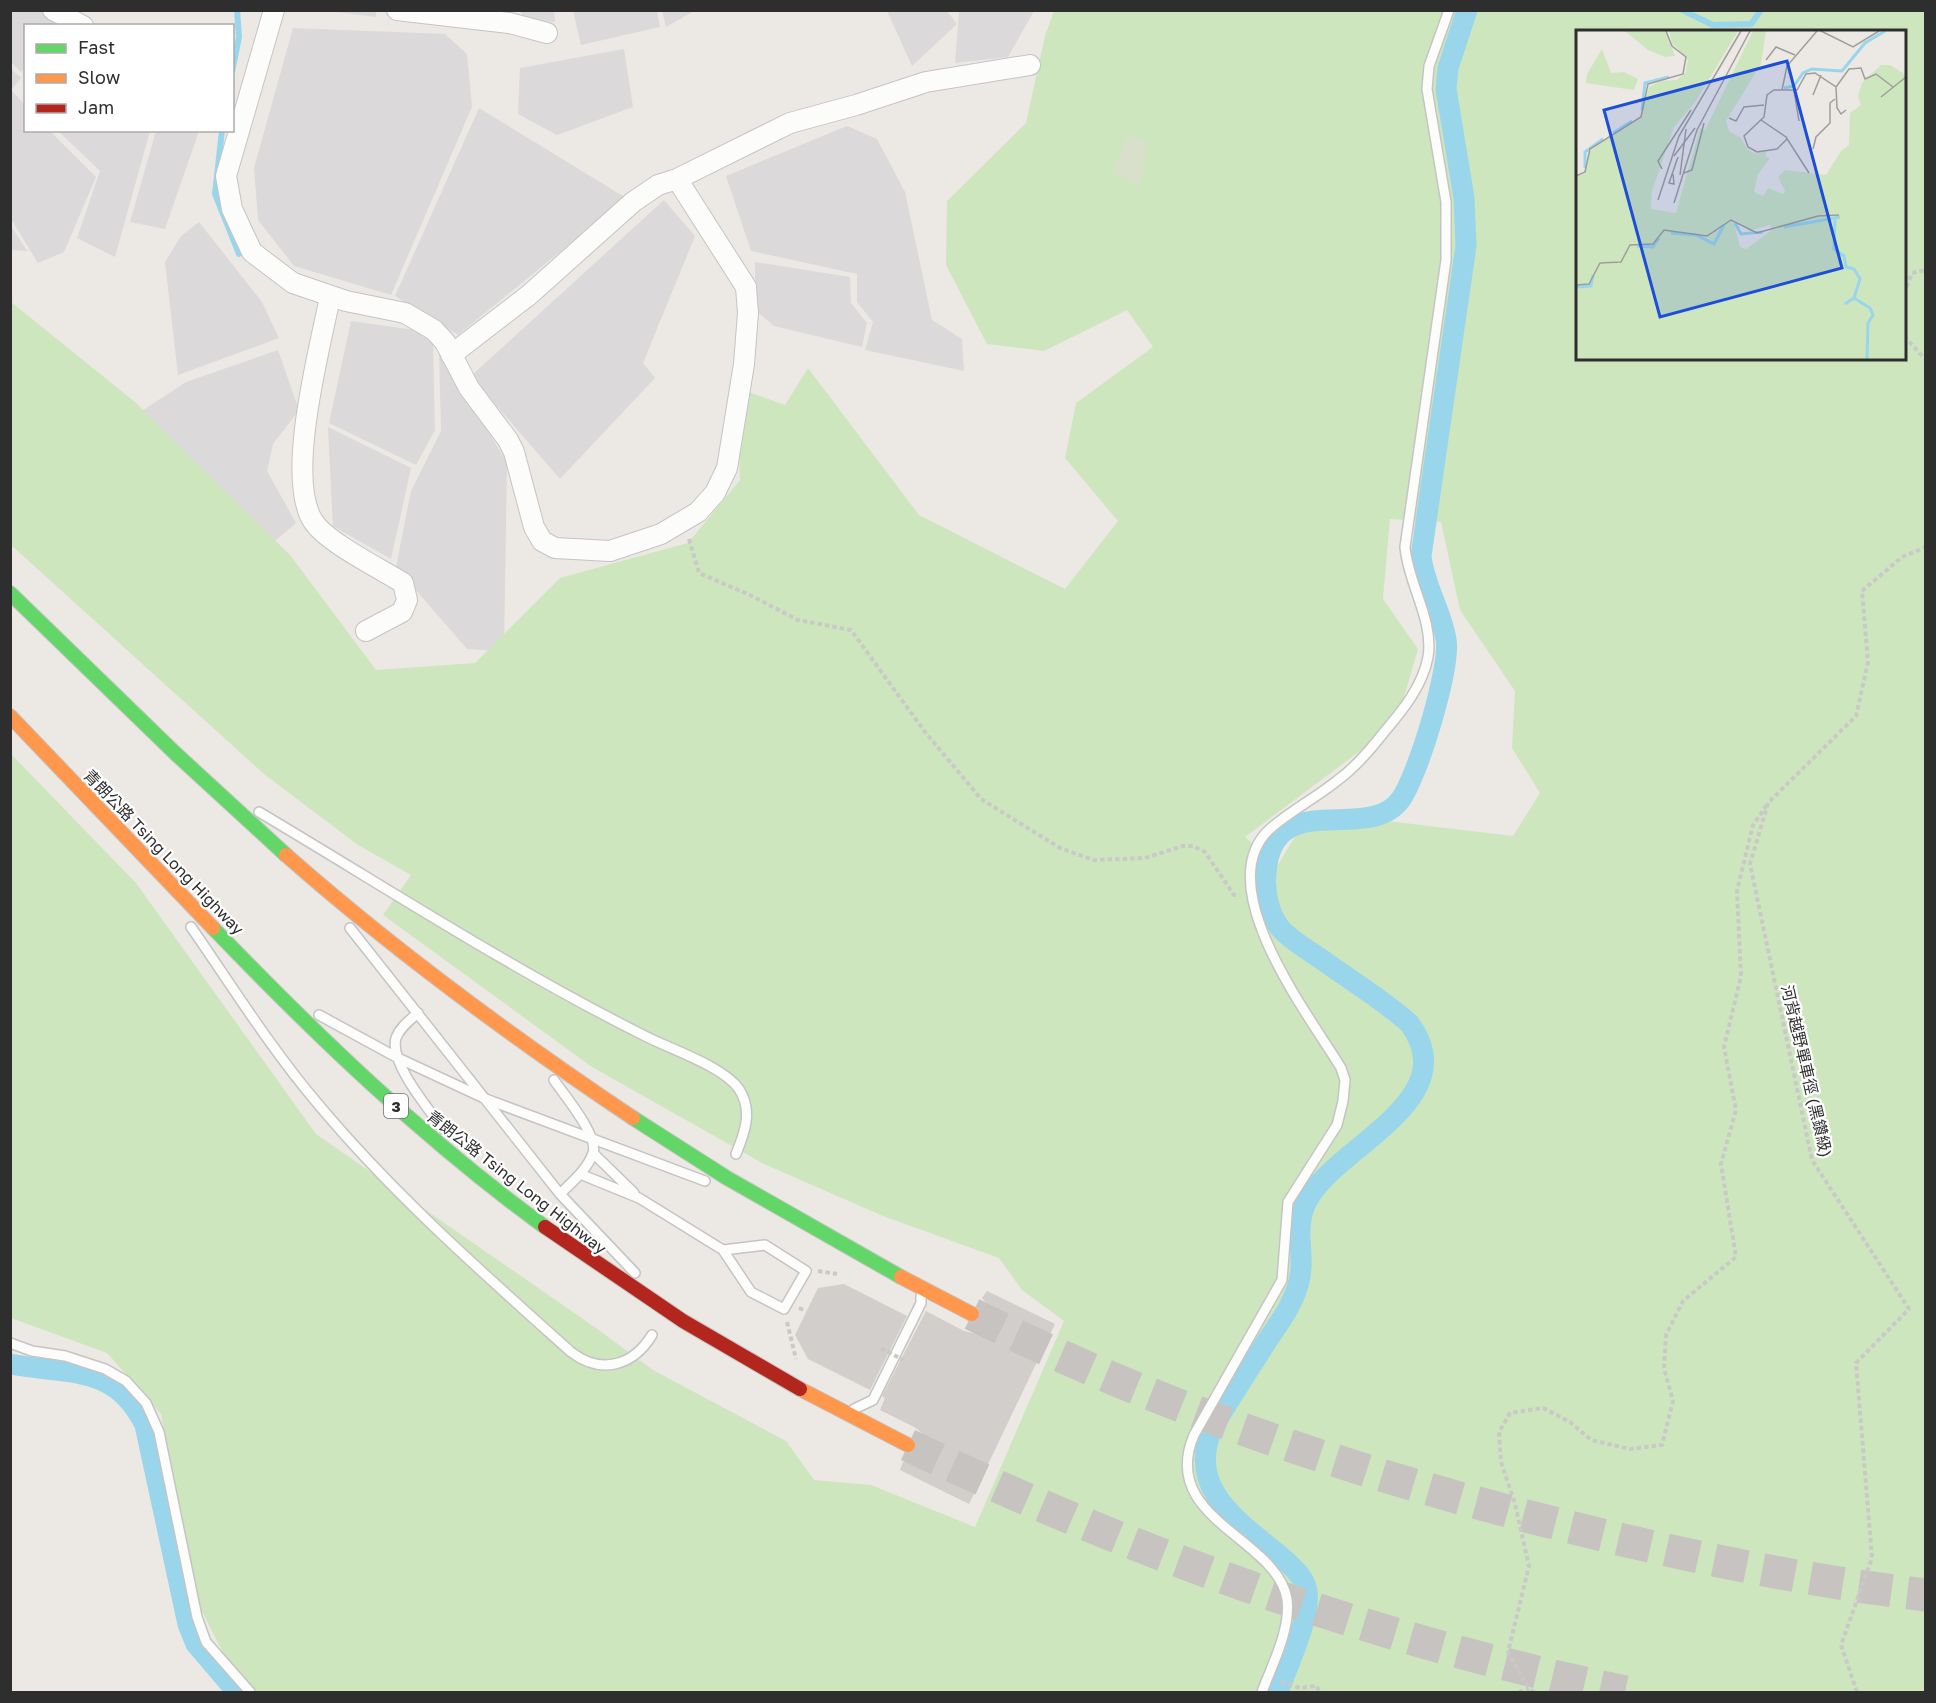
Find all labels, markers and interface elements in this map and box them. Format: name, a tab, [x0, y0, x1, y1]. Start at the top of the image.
legend	[24, 24, 234, 132]
inset map	[1576, 30, 1906, 360]
text: Fast	[78, 36, 115, 58]
text: Slow	[78, 66, 121, 88]
text: Jam	[78, 96, 114, 118]
street label: 青朗公路 Tsing Long Highway	[80, 765, 248, 939]
street label: 河背越野單車徑 (黑鑽級)	[1777, 983, 1837, 1159]
road number: 3	[384, 1094, 408, 1118]
street label: 青朗公路 Tsing Long Highway	[423, 1106, 611, 1258]

